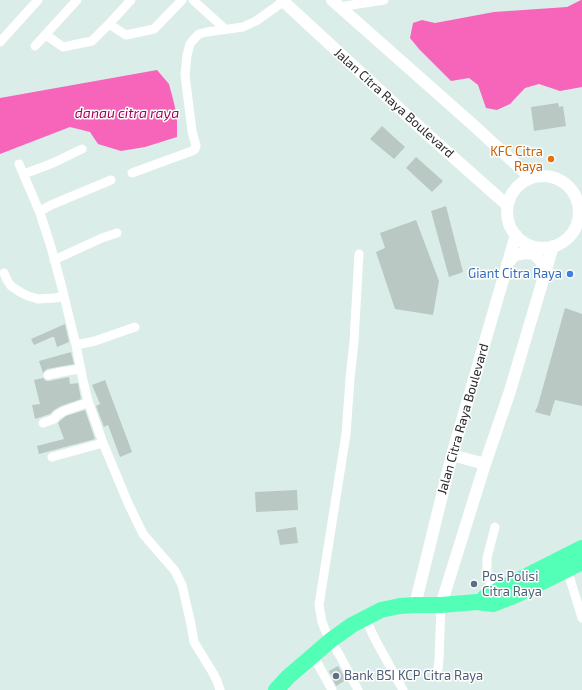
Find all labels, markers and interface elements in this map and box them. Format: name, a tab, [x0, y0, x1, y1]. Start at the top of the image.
street label: Jalan Citra Raya Boulevard	[331, 45, 457, 161]
water label: danau citra raya	[75, 105, 179, 121]
place label: KFC Citra Raya	[490, 144, 543, 175]
marker: KFC Citra Raya	[546, 154, 556, 164]
place label: Giant Citra Raya	[468, 266, 562, 282]
marker: Giant Citra Raya	[565, 269, 575, 279]
street label: Jalan Citra Raya Boulevard	[434, 342, 492, 496]
place label: Pos Polisi Citra Raya	[482, 569, 542, 600]
marker: Pos Polisi Citra Raya	[469, 579, 479, 589]
place label: Bank BSI KCP Citra Raya	[344, 668, 483, 684]
marker: Bank BSI KCP Citra Raya	[331, 671, 341, 681]

